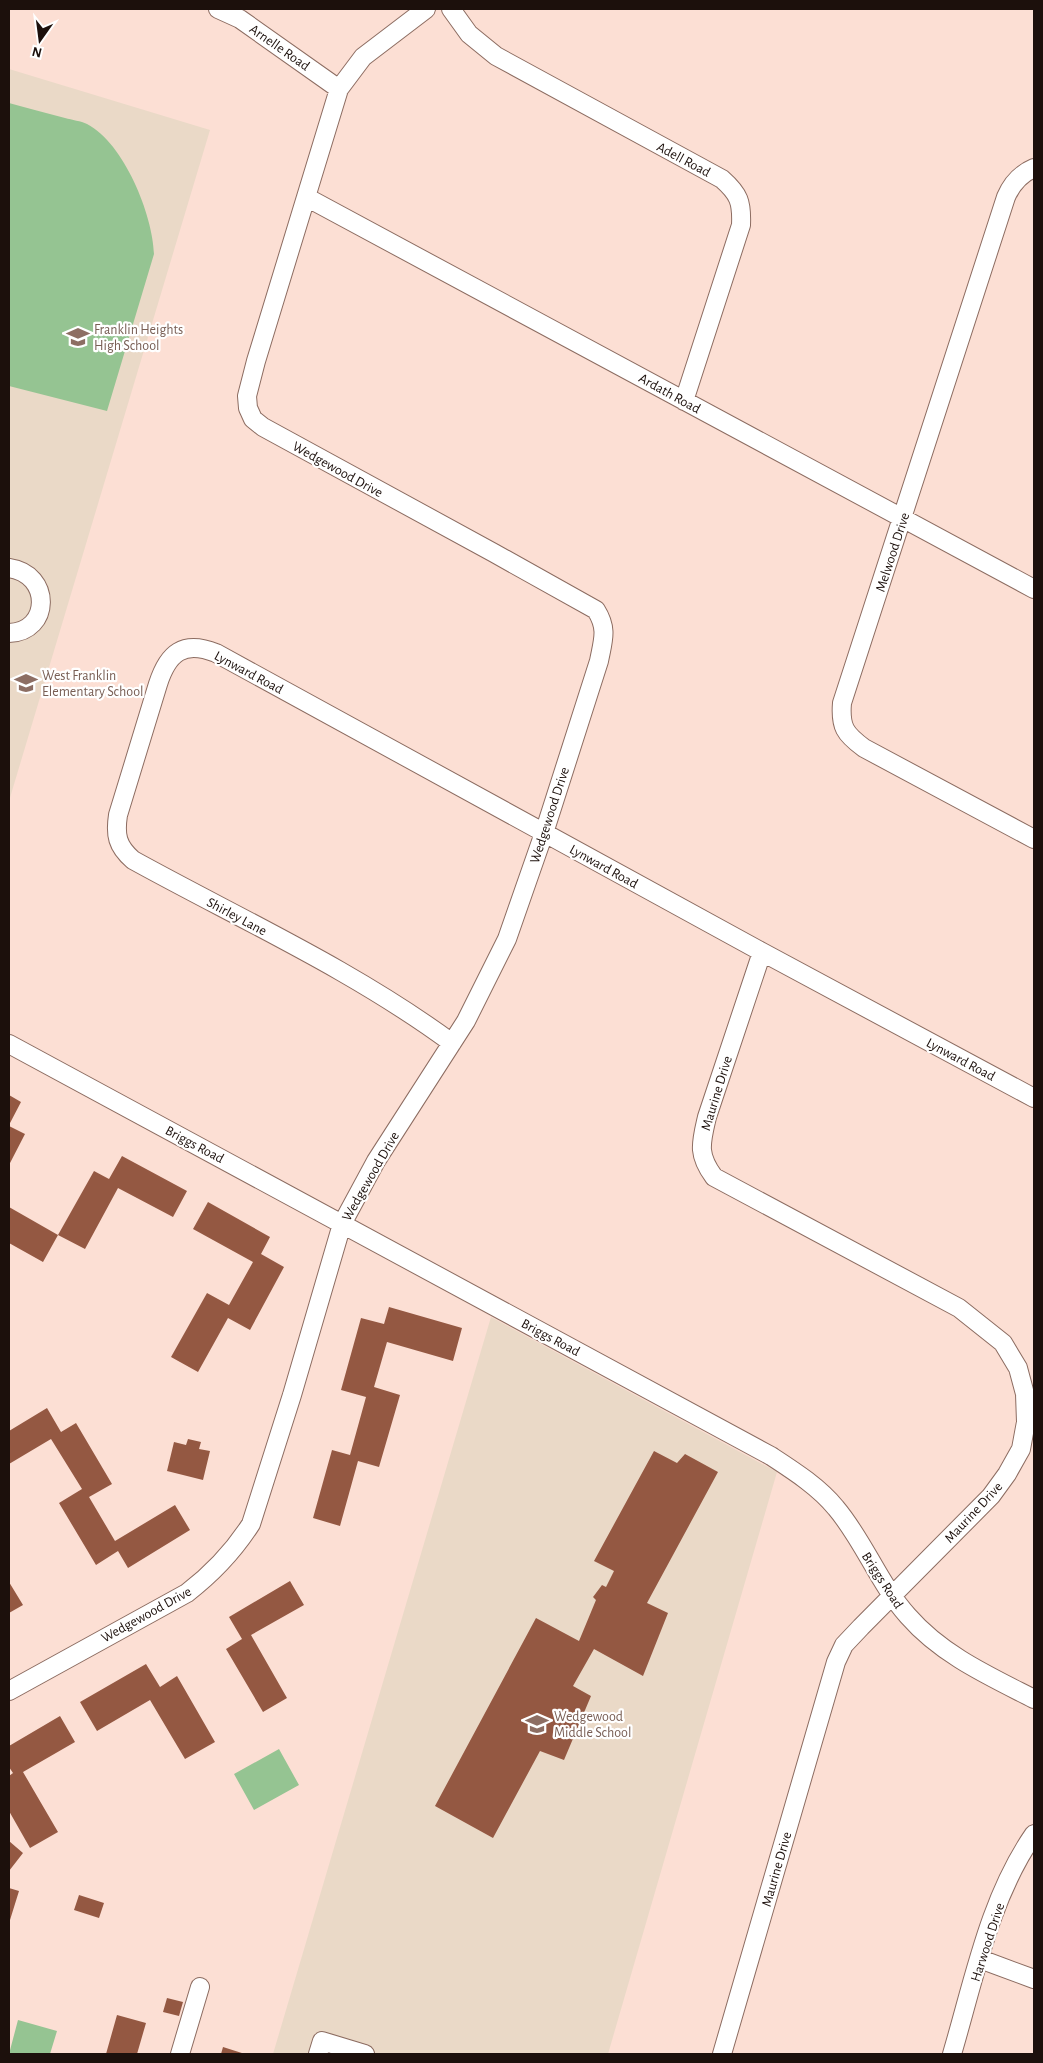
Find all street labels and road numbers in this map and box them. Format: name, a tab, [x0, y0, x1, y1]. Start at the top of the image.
street label: Arnelle Road	[247, 22, 312, 74]
street label: Adell Road	[654, 140, 713, 180]
street label: Ardath Road	[636, 371, 703, 417]
street label: Wedgewood Drive	[290, 439, 385, 500]
street label: Melwood Drive	[874, 511, 912, 594]
street label: Lynward Road	[212, 649, 285, 697]
street label: Wedgewood Drive	[528, 765, 572, 865]
street label: Lynward Road	[567, 842, 640, 891]
street label: Shirley Lane	[204, 895, 269, 938]
street label: Lynward Road	[924, 1036, 997, 1084]
street label: Maurine Drive	[699, 1054, 735, 1132]
street label: Briggs Road	[163, 1124, 226, 1166]
street label: Wedgewood Drive	[340, 1129, 402, 1224]
street label: Briggs Road	[519, 1317, 582, 1359]
street label: Maurine Drive	[942, 1480, 1005, 1546]
street label: Briggs Road	[859, 1550, 906, 1611]
street label: Wedgewood Drive	[99, 1584, 194, 1645]
street label: Maurine Drive	[760, 1830, 794, 1908]
street label: Harwood Drive	[969, 1901, 1007, 1983]

